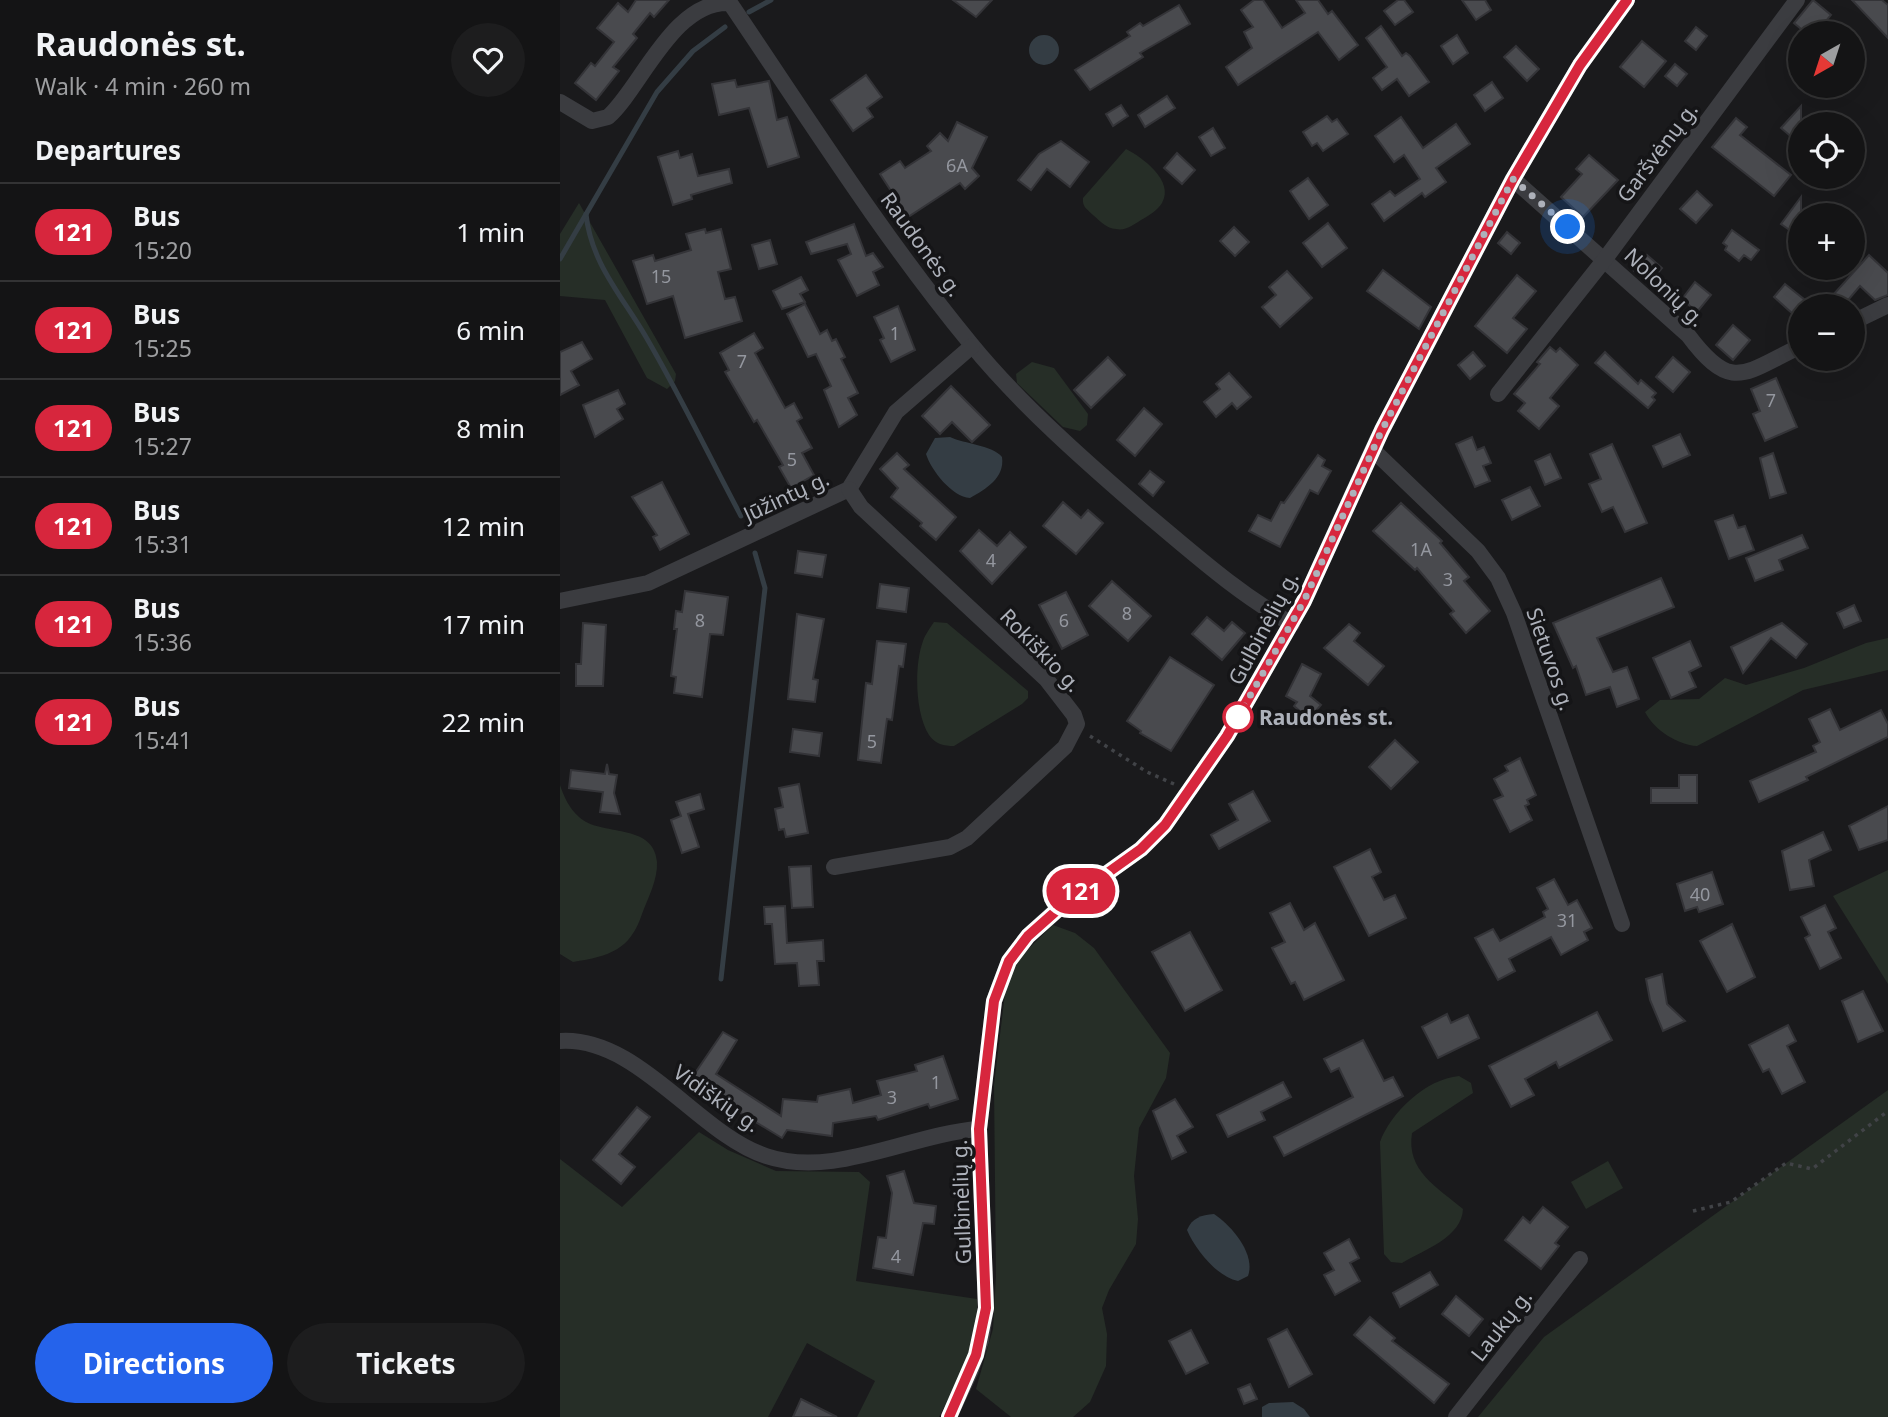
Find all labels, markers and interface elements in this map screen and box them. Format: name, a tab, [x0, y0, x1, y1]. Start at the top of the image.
text: Raudonės st.	[35, 21, 246, 66]
north arrow	[1788, 21, 1866, 98]
map controls	[1788, 21, 1865, 371]
button: heart	[451, 23, 525, 97]
text: Walk · 4 min · 260 m	[35, 70, 251, 102]
street label: Garšvėnų g.	[1610, 96, 1704, 208]
button: locate	[1788, 112, 1865, 189]
text: Departures	[35, 132, 181, 168]
house number: 6A	[946, 153, 968, 177]
street label: Raudonės g.	[875, 186, 969, 302]
text: Bus	[133, 198, 180, 234]
button: +	[1788, 203, 1865, 280]
your location	[1550, 209, 1585, 244]
text: 1 min	[456, 214, 525, 250]
text: 121	[53, 215, 94, 248]
text: 15:20	[133, 234, 192, 266]
street label: Nolonių g.	[1619, 241, 1711, 333]
house number: 15	[651, 264, 671, 288]
button: −	[1788, 294, 1865, 371]
text: Bus	[133, 296, 180, 332]
text: 6 min	[456, 312, 525, 348]
text: 121	[53, 313, 94, 346]
house number: 1	[890, 321, 900, 345]
text: 15:25	[133, 332, 192, 364]
house number: 7	[737, 349, 747, 373]
house number: 7	[1766, 388, 1776, 412]
text: Bus	[133, 394, 180, 430]
text: 8 min	[456, 410, 525, 446]
text: 121	[53, 411, 94, 444]
text: 15:27	[133, 430, 192, 462]
house number: 5	[787, 447, 797, 471]
street label: Jūžintų g.	[737, 464, 833, 529]
text: Bus	[133, 492, 180, 528]
text: 12 min	[441, 508, 525, 544]
text: 121	[53, 509, 94, 542]
text: 15:31	[133, 528, 192, 560]
house number: 1A	[1410, 537, 1432, 561]
house number: 4	[986, 548, 996, 572]
street label: Gulbinėlių g.	[1221, 566, 1305, 690]
house number: 3	[1443, 567, 1453, 591]
text: Bus	[133, 590, 180, 626]
house number: 8	[1122, 601, 1132, 625]
street label: Rokiškio g.	[994, 602, 1088, 698]
street label: Sietuvos g.	[1520, 604, 1582, 714]
text: 17 min	[441, 606, 525, 642]
text: 121	[53, 607, 94, 640]
house number: 8	[695, 608, 705, 632]
house number: 6	[1059, 608, 1069, 632]
text: 15:36	[133, 626, 192, 658]
text: Bus	[133, 688, 180, 724]
marker: Raudonės st.	[1223, 702, 1253, 732]
place label: Raudonės st.	[1259, 703, 1393, 731]
text: 22 min	[441, 704, 525, 740]
text: 121	[53, 705, 94, 738]
text: 15:41	[133, 724, 192, 756]
house number: 5	[867, 729, 877, 753]
line badge: 121	[1041, 868, 1121, 914]
text: 121	[1060, 874, 1102, 907]
house number: 40	[1690, 882, 1710, 906]
house number: 31	[1557, 908, 1577, 932]
street label: Vidiškių g.	[668, 1058, 766, 1138]
house number: 1	[931, 1070, 941, 1094]
house number: 3	[887, 1085, 897, 1109]
street label: Gulbinėlių g.	[945, 1139, 977, 1265]
house number: 4	[891, 1244, 901, 1268]
street label: Laukų g.	[1464, 1283, 1538, 1367]
button: Directions	[35, 1323, 273, 1403]
button: Tickets	[287, 1323, 525, 1403]

